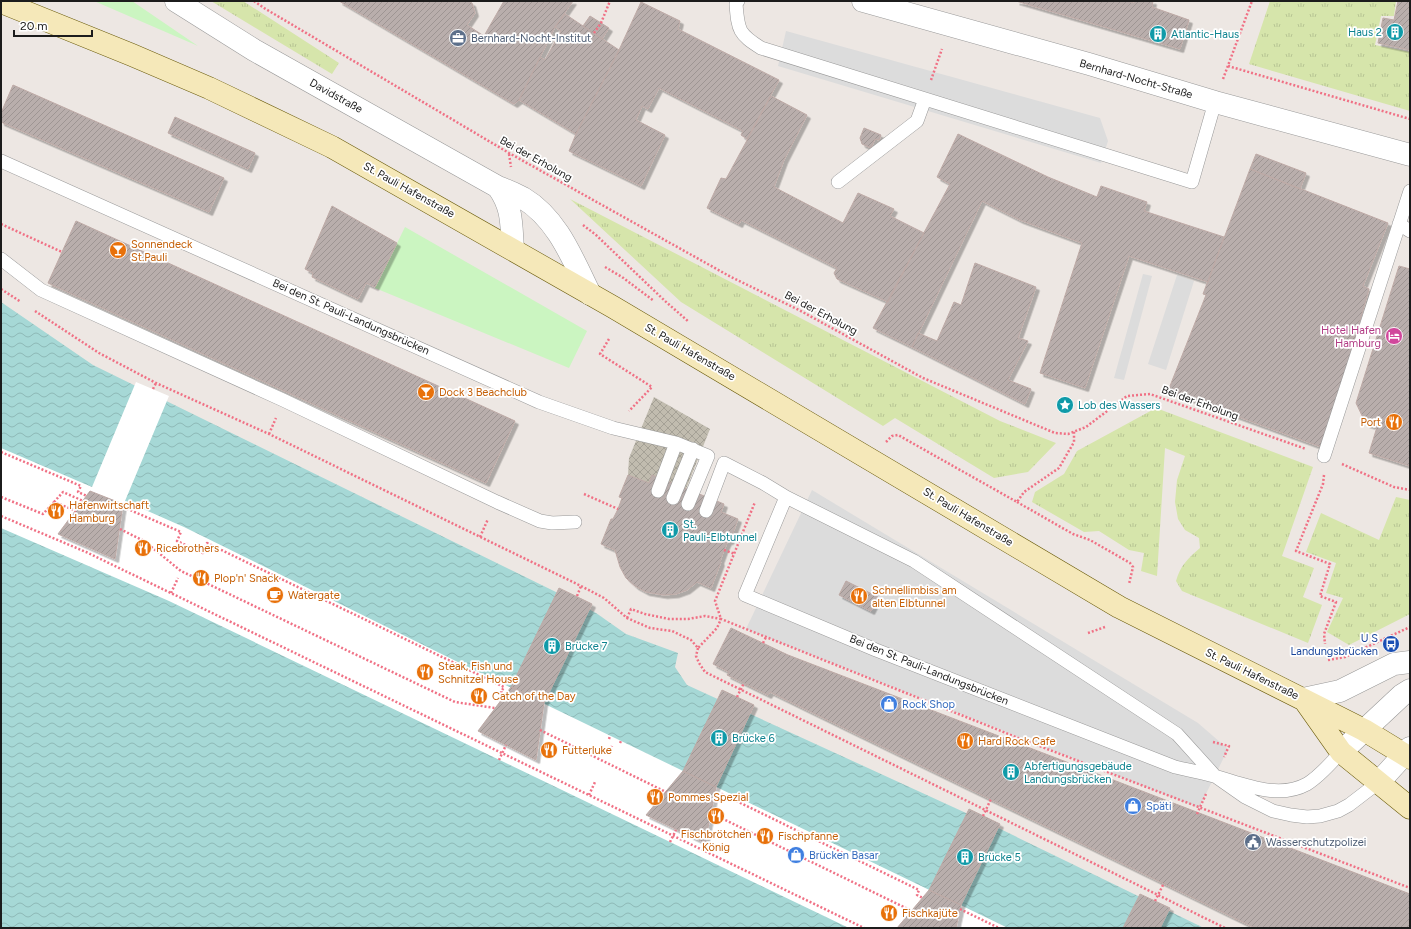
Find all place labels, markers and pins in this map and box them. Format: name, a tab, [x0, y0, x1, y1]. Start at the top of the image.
building icon: Haus 2	[1385, 22, 1405, 42]
building icon: Atlantic-Haus	[1148, 24, 1168, 44]
place label: Haus 2	[1348, 26, 1382, 39]
office icon: Bernhard-Nocht-Institut	[448, 28, 468, 48]
place label: Atlantic-Haus	[1171, 28, 1239, 41]
place label: Bernhard-Nocht-Institut	[471, 32, 591, 45]
place label: Sonnendeck St.Pauli	[131, 238, 193, 264]
bar icon: Sonnendeck St.Pauli	[108, 240, 128, 260]
place label: Hotel Hafen Hamburg	[1321, 324, 1381, 350]
hotel icon: Hotel Hafen Hamburg	[1384, 326, 1404, 346]
bar icon: Dock 3 Beachclub	[416, 382, 436, 402]
place label: Dock 3 Beachclub	[439, 386, 527, 399]
place icon: Lob des Wassers	[1055, 395, 1075, 415]
place label: Lob des Wassers	[1078, 399, 1160, 412]
restaurant icon: Port	[1384, 412, 1404, 432]
place label: Port	[1360, 416, 1381, 429]
place label: Hafenwirtschaft Hamburg	[69, 499, 149, 525]
restaurant icon: Hafenwirtschaft Hamburg	[46, 501, 66, 521]
place label: St. Pauli-Elbtunnel	[683, 518, 757, 544]
building icon: St. Pauli-Elbtunnel	[660, 520, 680, 540]
restaurant icon: Ricebrothers	[133, 538, 153, 558]
place label: Ricebrothers	[156, 542, 219, 555]
restaurant icon: Plop'n' Snack	[191, 568, 211, 588]
place label: Plop'n' Snack	[214, 572, 279, 585]
place label: Schnellimbiss am alten Elbtunnel	[872, 584, 957, 610]
cafe icon: Watergate	[265, 585, 285, 605]
restaurant icon: Schnellimbiss am alten Elbtunnel	[849, 586, 869, 606]
place label: Watergate	[288, 589, 340, 602]
place label: U S Landungsbrücken	[1291, 632, 1378, 658]
bus stop icon: U S Landungsbrücken	[1381, 634, 1401, 654]
building icon: Brücke 7	[542, 636, 562, 656]
place label: Brücke 7	[565, 640, 607, 653]
place label: Steak, Fish und Schnitzel House	[438, 660, 518, 686]
restaurant icon: Steak, Fish und Schnitzel House	[415, 662, 435, 682]
restaurant icon: Catch of the Day	[469, 686, 489, 706]
place label: Catch of the Day	[492, 690, 576, 703]
shop icon: Rock Shop	[879, 694, 899, 714]
place label: Rock Shop	[902, 698, 956, 711]
building icon: Brücke 6	[709, 728, 729, 748]
restaurant icon: Hard Rock Cafe	[955, 731, 975, 751]
place label: Brücke 6	[732, 732, 775, 745]
place label: Hard Rock Cafe	[978, 735, 1056, 748]
restaurant icon: Futterluke	[539, 740, 559, 760]
place label: Futterluke	[562, 744, 612, 757]
place label: Abfertigungsgebäude Landungsbrücken	[1024, 760, 1132, 786]
building icon: Abfertigungsgebäude Landungsbrücken	[1001, 762, 1021, 782]
restaurant icon: Pommes Spezial	[645, 787, 665, 807]
place label: Pommes Spezial	[668, 791, 748, 804]
shop icon: Späti	[1123, 796, 1143, 816]
place label: Späti	[1146, 800, 1172, 813]
restaurant icon: Fischbrötchen König	[706, 806, 726, 826]
restaurant icon: Fischpfanne	[755, 826, 775, 846]
place label: Fischbrötchen König	[681, 828, 751, 854]
place label: Fischpfanne	[778, 830, 838, 843]
public building icon: Wasserschutzpolizei	[1243, 832, 1263, 852]
place label: Wasserschutzpolizei	[1266, 836, 1366, 849]
shop icon: Brücken Basar	[786, 845, 806, 865]
building icon: Brücke 5	[955, 847, 975, 867]
place label: Brücken Basar	[809, 849, 879, 862]
place label: Brücke 5	[978, 851, 1021, 864]
restaurant icon: Fischkajüte	[879, 903, 899, 923]
place label: Fischkajüte	[902, 907, 958, 920]

